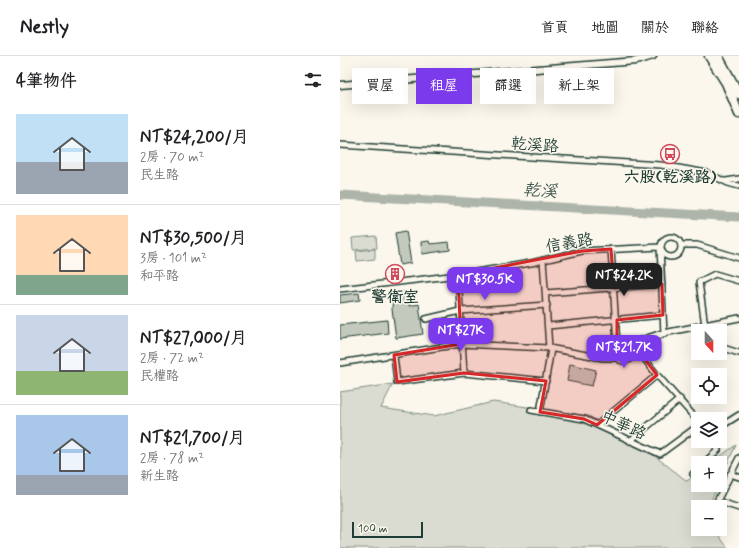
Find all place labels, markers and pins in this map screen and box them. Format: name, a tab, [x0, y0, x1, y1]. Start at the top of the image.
bus stop icon: 六股(乾溪路)	[659, 143, 681, 165]
place label: 六股(乾溪路)	[624, 167, 717, 188]
building icon: 警衛室	[384, 263, 406, 285]
pin: NT$24.2K	[583, 263, 665, 297]
pin: NT$30.5K	[444, 267, 526, 301]
place label: 警衛室	[371, 287, 419, 308]
pin: NT$27K	[428, 318, 494, 352]
pin: NT$21.7K	[583, 335, 665, 369]

